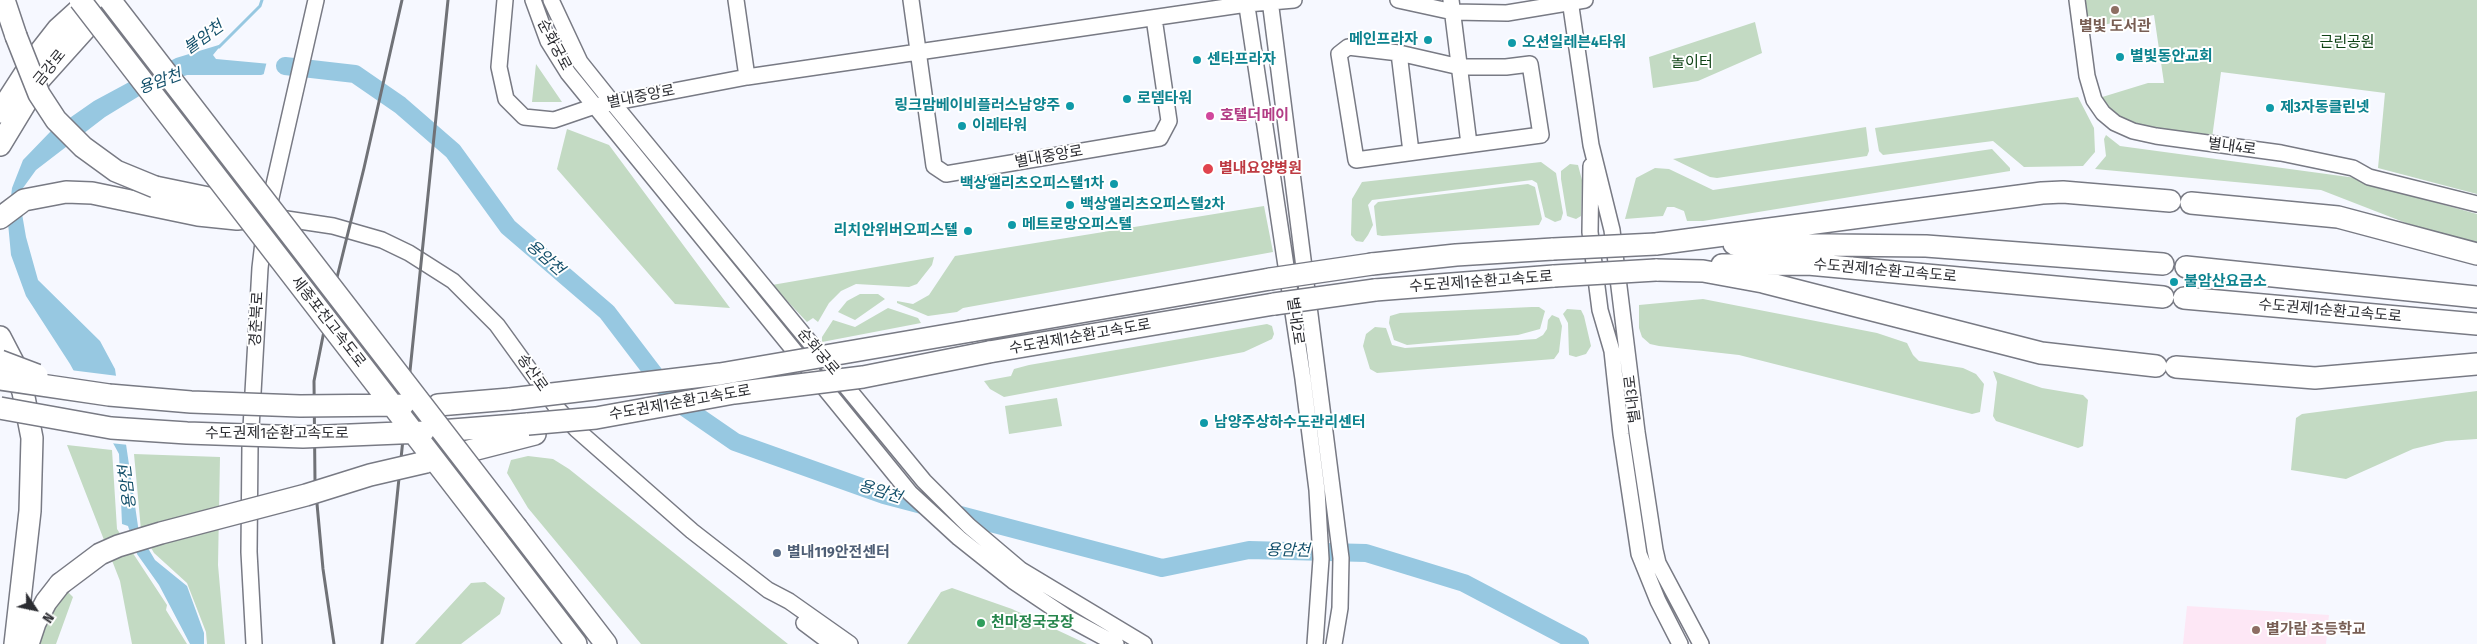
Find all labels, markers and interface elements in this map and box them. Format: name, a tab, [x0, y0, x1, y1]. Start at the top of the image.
marker: 별빛 도서관	[2109, 4, 2121, 16]
street label: 순화궁로	[533, 16, 575, 74]
water label: 불암천	[180, 17, 228, 59]
place label: 별빛 도서관	[2079, 18, 2151, 36]
place label: 메인프라자	[1349, 31, 1418, 49]
marker: 메인프라자	[1422, 34, 1434, 46]
place label: 오션일레븐4타워	[1522, 34, 1626, 52]
park label: 근린공원	[2319, 34, 2375, 52]
marker: 오션일레븐4타워	[1506, 37, 1518, 49]
street label: 금강로	[30, 46, 70, 90]
place label: 별빛동안교회	[2130, 48, 2213, 66]
place label: 센타프라자	[1207, 51, 1276, 69]
marker: 별빛동안교회	[2114, 51, 2126, 63]
marker: 센타프라자	[1191, 54, 1203, 66]
park label: 놀이터	[1671, 54, 1713, 72]
water label: 용암천	[136, 65, 184, 99]
street label: 별내중앙로	[605, 82, 677, 112]
place label: 로뎀타워	[1137, 90, 1192, 108]
marker: 로뎀타워	[1121, 93, 1133, 105]
place label: 링크맘베이비플러스남양주	[894, 97, 1060, 115]
place label: 제3자동클린넷	[2280, 99, 2370, 117]
marker: 링크맘베이비플러스남양주	[1064, 100, 1076, 112]
marker: 제3자동클린넷	[2264, 102, 2276, 114]
place label: 호텔더메이	[1220, 107, 1289, 125]
marker: 호텔더메이	[1204, 110, 1216, 122]
place label: 이레타워	[972, 117, 1027, 135]
marker: 이레타워	[956, 120, 968, 132]
street label: 별내4로	[2207, 135, 2257, 159]
street label: 별내중앙로	[1013, 142, 1085, 172]
place label: 별내요양병원	[1219, 160, 1302, 178]
marker: 별내요양병원	[1201, 162, 1215, 176]
place label: 백상앨리츠오피스텔1차	[960, 175, 1104, 193]
marker: 백상앨리츠오피스텔1차	[1108, 178, 1120, 190]
place label: 백상앨리츠오피스텔2차	[1080, 196, 1225, 214]
marker: 백상앨리츠오피스텔2차	[1064, 199, 1076, 211]
place label: 메트로망오피스텔	[1022, 216, 1132, 234]
marker: 메트로망오피스텔	[1006, 219, 1018, 231]
place label: 리치안위버오피스텔	[834, 222, 958, 240]
marker: 리치안위버오피스텔	[962, 225, 974, 237]
water label: 용암천	[522, 236, 568, 280]
street label: 수도권제1순환고속도로	[1813, 256, 1957, 286]
street label: 수도권제1순환고속도로	[1409, 268, 1553, 296]
street label: 세종포천고속도로	[287, 273, 369, 371]
place label: 불암산요금소	[2184, 273, 2267, 291]
marker: 불암산요금소	[2168, 276, 2180, 288]
street label: 경춘북로	[247, 291, 267, 347]
street label: 별내2로	[1283, 296, 1307, 346]
street label: 수도권제1순환고속도로	[2258, 296, 2402, 326]
street label: 수도권제1순환고속도로	[1008, 316, 1152, 358]
street label: 순화궁로	[793, 325, 843, 379]
street label: 송산로	[513, 351, 551, 395]
street label: 별내3로	[1621, 374, 1645, 424]
street label: 수도권제1순환고속도로	[608, 382, 752, 424]
place label: 남양주상하수도관리센터	[1214, 414, 1366, 432]
marker: 남양주상하수도관리센터	[1198, 417, 1210, 429]
street label: 수도권제1순환고속도로	[205, 425, 349, 443]
water label: 용암천	[116, 464, 140, 510]
water label: 용암천	[856, 476, 904, 508]
water label: 용암천	[1266, 541, 1310, 561]
place label: 별내119안전센터	[787, 544, 890, 562]
marker: 별내119안전센터	[771, 547, 783, 559]
north arrow	[10, 584, 60, 634]
text: N	[38, 609, 57, 626]
place label: 천마정국궁장	[991, 614, 1074, 632]
marker: 천마정국궁장	[975, 617, 987, 629]
place label: 별가람 초등학교	[2266, 621, 2366, 639]
marker: 별가람 초등학교	[2250, 624, 2262, 636]

